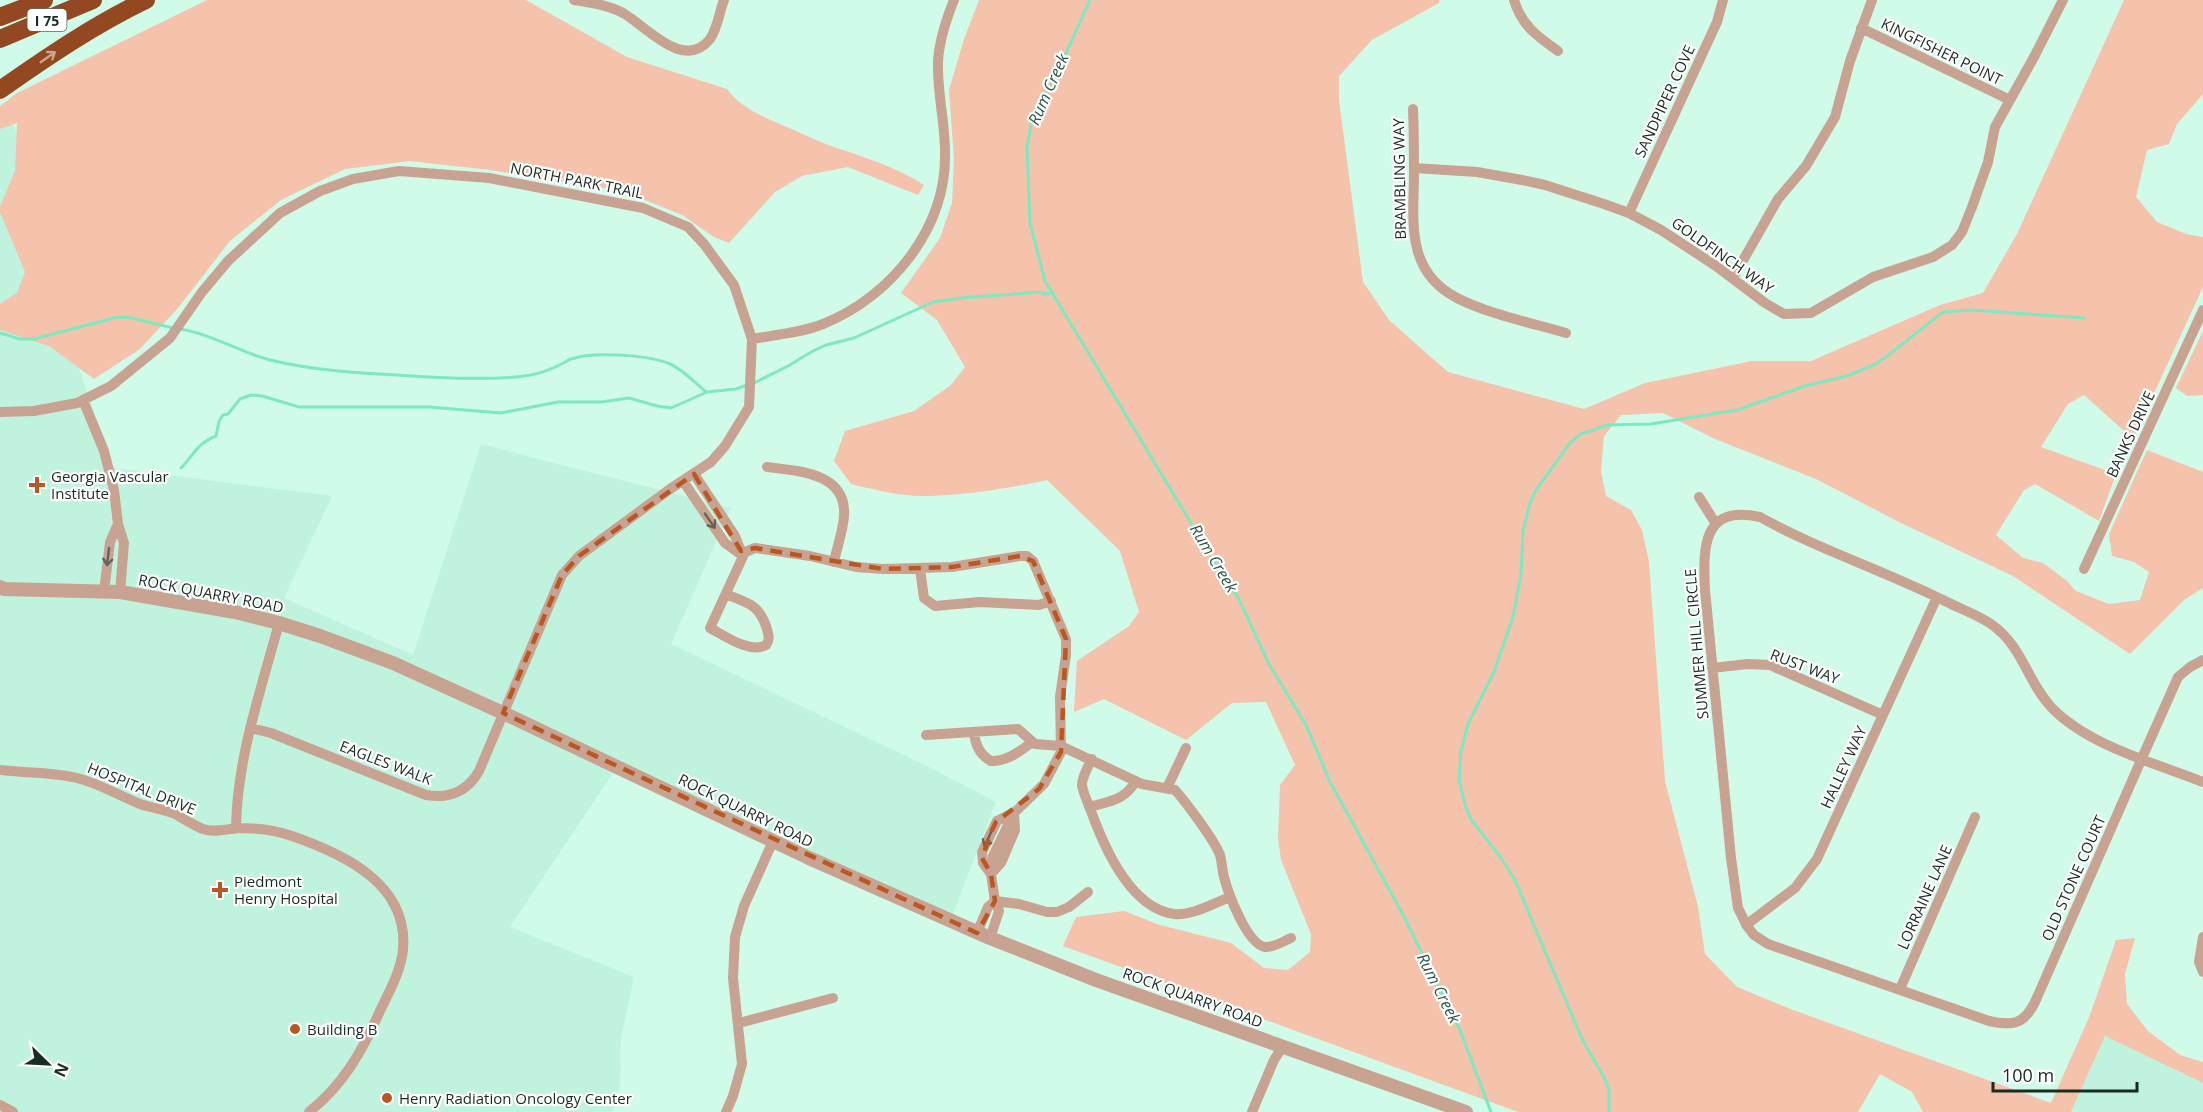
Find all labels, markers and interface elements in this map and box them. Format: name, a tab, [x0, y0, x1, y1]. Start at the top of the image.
road number: I 75	[28, 9, 66, 31]
street label: KINGFISHER POINT	[1878, 13, 2007, 89]
street label: SANDPIPER COVE	[1629, 41, 1699, 161]
water label: Rum Creek	[1023, 49, 1074, 128]
one-way arrow	[39, 51, 55, 63]
street label: BRAMBLING WAY	[1388, 117, 1410, 240]
street label: NORTH PARK TRAIL	[509, 157, 645, 203]
street label: GOLDFINCH WAY	[1668, 212, 1779, 298]
street label: BANKS DRIVE	[2101, 387, 2159, 481]
place label: Georgia Vascular Institute	[51, 466, 169, 503]
marker: Georgia Vascular Institute	[28, 476, 46, 494]
one-way arrow	[704, 513, 716, 529]
water label: Rum Creek	[1185, 520, 1244, 597]
one-way arrow	[103, 547, 114, 566]
street label: SUMMER HILL CIRCLE	[1679, 568, 1713, 720]
street label: ROCK QUARRY ROAD	[137, 569, 285, 617]
street label: RUST WAY	[1768, 644, 1843, 689]
street label: HALLEY WAY	[1815, 722, 1871, 811]
street label: EAGLES WALK	[337, 735, 436, 789]
street label: HOSPITAL DRIVE	[85, 757, 199, 819]
street label: ROCK QUARRY ROAD	[675, 769, 817, 851]
street label: OLD STONE COURT	[2036, 811, 2110, 944]
one-way arrow	[982, 830, 993, 848]
street label: LORRAINE LANE	[1892, 842, 1956, 952]
place label: Piedmont Henry Hospital	[234, 871, 338, 908]
marker: Piedmont Henry Hospital	[211, 881, 229, 899]
water label: Rum Creek	[1412, 949, 1467, 1028]
street label: ROCK QUARRY ROAD	[1120, 962, 1266, 1032]
place label: Building B	[307, 1019, 377, 1039]
marker: Building B	[288, 1022, 302, 1036]
north arrow	[18, 1034, 78, 1094]
scale bar	[1993, 1055, 2137, 1093]
text: N	[49, 1060, 74, 1081]
text: 100 m	[2002, 1063, 2054, 1087]
place label: Henry Radiation Oncology Center	[399, 1088, 632, 1108]
marker: Henry Radiation Oncology Center	[380, 1091, 394, 1105]

